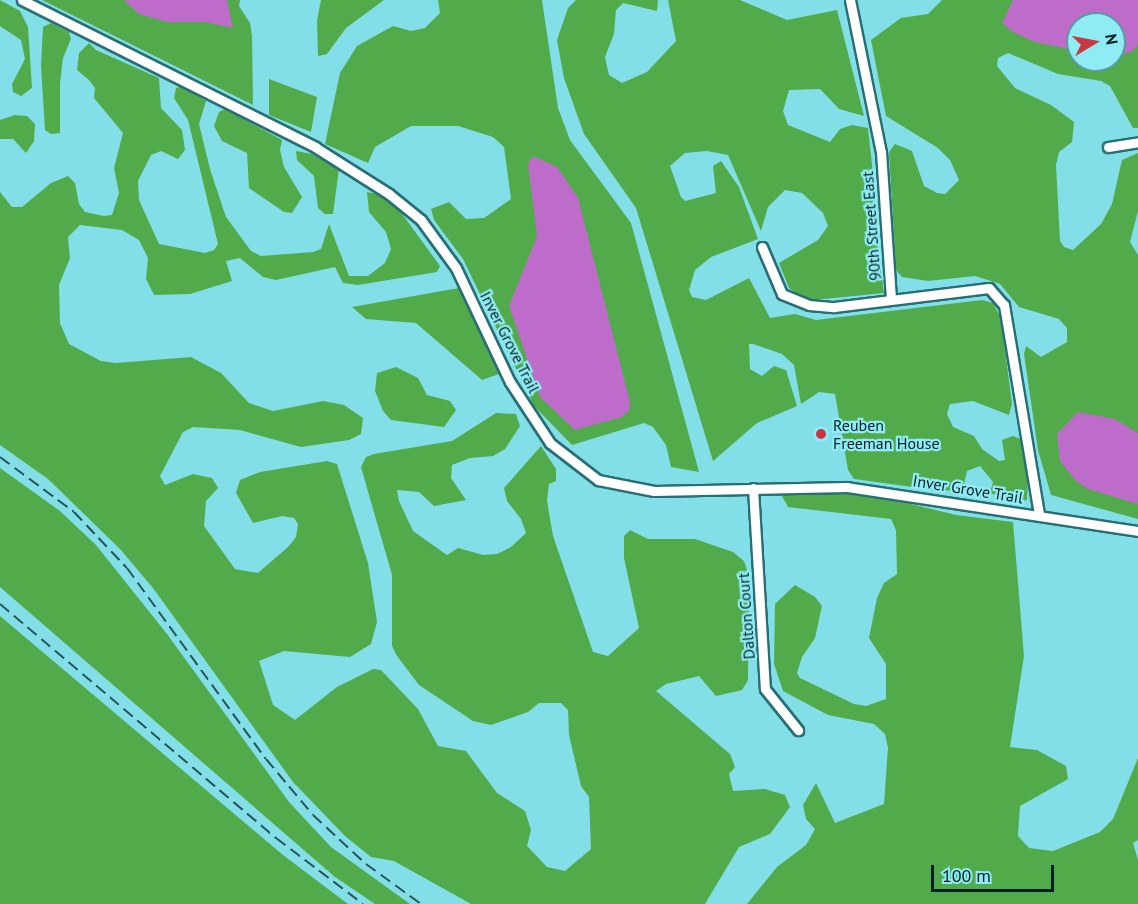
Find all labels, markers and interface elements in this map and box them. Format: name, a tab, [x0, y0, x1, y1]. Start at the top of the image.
north arrow	[1066, 12, 1126, 72]
text: N	[1101, 32, 1123, 46]
street label: 90th Street East	[858, 171, 884, 281]
street label: Inver Grove Trail	[476, 288, 544, 396]
place label: Reuben Freeman House	[833, 415, 940, 453]
marker: Reuben Freeman House	[814, 427, 828, 441]
street label: Inver Grove Trail	[911, 471, 1025, 507]
street label: Dalton Court	[733, 572, 759, 660]
scale bar	[934, 853, 1057, 891]
text: 100 m	[942, 864, 991, 887]

